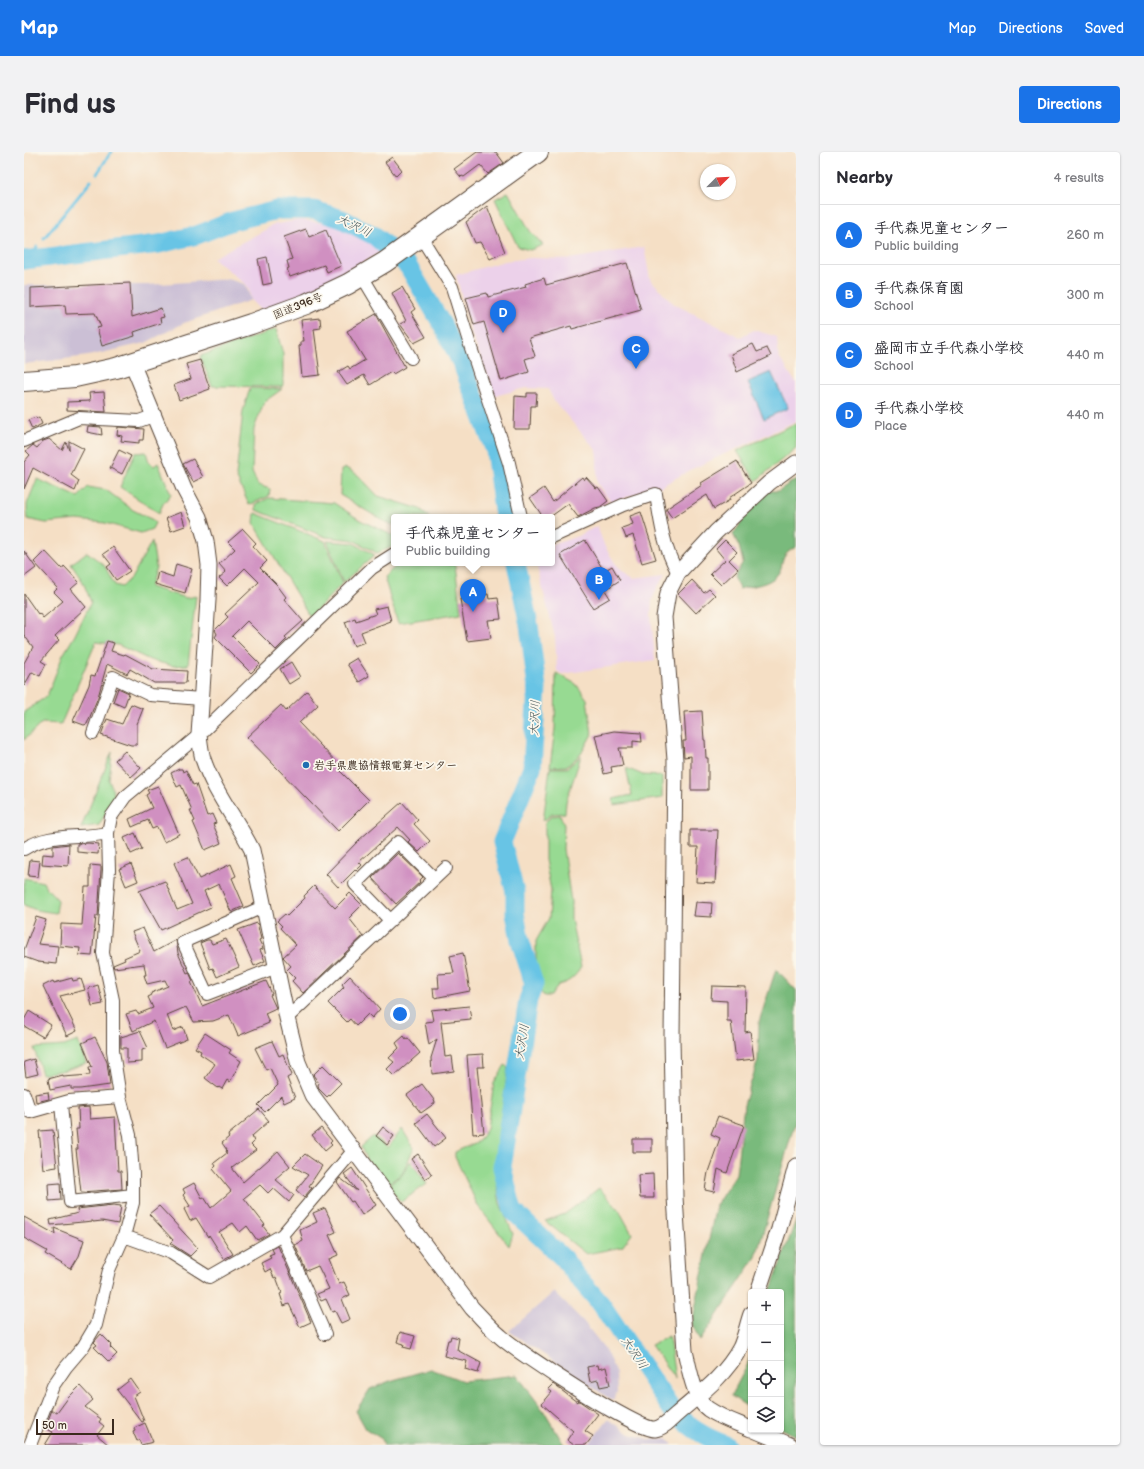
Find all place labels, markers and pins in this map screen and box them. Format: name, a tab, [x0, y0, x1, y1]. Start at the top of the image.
pin: D	[490, 300, 516, 333]
pin: C	[623, 336, 649, 369]
pin: B	[586, 567, 612, 600]
pin: A	[460, 579, 486, 612]
place label: 岩手県農協情報電算センター	[314, 759, 457, 772]
marker: 岩手県農協情報電算センター	[301, 760, 311, 770]

